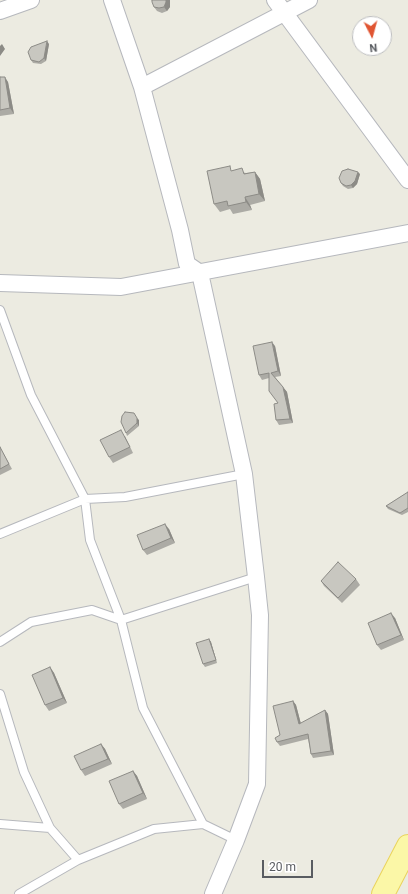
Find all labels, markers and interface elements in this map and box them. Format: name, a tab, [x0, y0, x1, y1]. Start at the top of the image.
north arrow	[352, 16, 392, 56]
text: N	[369, 41, 378, 54]
scale bar	[264, 852, 315, 878]
text: 20 m	[269, 860, 296, 874]

